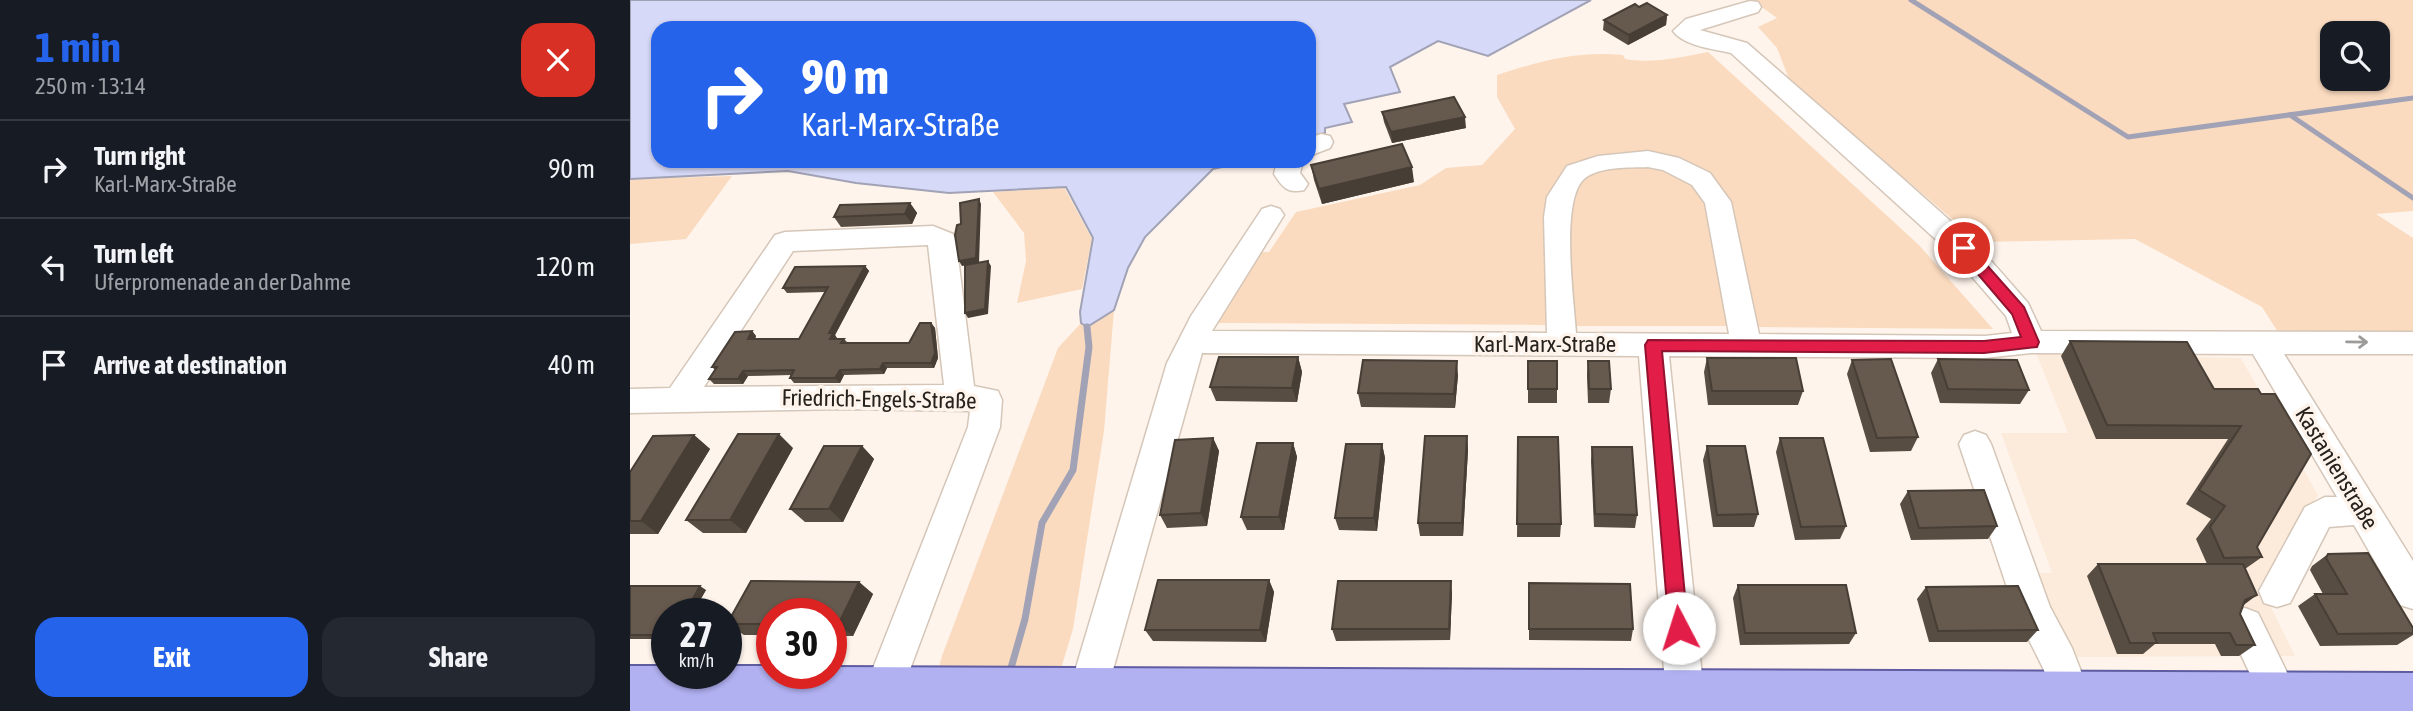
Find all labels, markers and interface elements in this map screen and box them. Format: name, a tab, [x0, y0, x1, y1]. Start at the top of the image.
map controls	[2320, 21, 2390, 91]
button: search	[2320, 21, 2390, 91]
text: 1 min	[35, 23, 121, 71]
button: close	[521, 23, 595, 97]
text: 90 m	[801, 48, 889, 104]
icon: right	[686, 49, 777, 140]
text: 250 m · 13:14	[35, 73, 146, 99]
text: Karl-Marx-Straße	[801, 106, 999, 143]
text: Turn right	[94, 141, 185, 171]
icon: right	[35, 150, 73, 188]
text: 90 m	[548, 154, 595, 184]
text: Karl-Marx-Straße	[94, 171, 237, 197]
pin	[1934, 218, 1994, 278]
icon: arrive	[1945, 229, 1983, 267]
text: Turn left	[94, 239, 174, 269]
icon: left	[35, 248, 73, 286]
text: 120 m	[536, 252, 595, 282]
text: Uferpromenade an der Dahme	[94, 269, 351, 295]
street label: Karl-Marx-Straße	[1474, 331, 1616, 357]
one-way arrow	[2345, 335, 2368, 349]
icon: arrive	[35, 346, 73, 384]
text: Arrive at destination	[94, 350, 287, 380]
text: 40 m	[548, 350, 595, 380]
street label: Friedrich-Engels-Straße	[781, 384, 977, 414]
street label: Kastanienstraße	[2290, 402, 2384, 534]
position arrow	[1642, 591, 1716, 665]
speed limit sign: 30	[756, 598, 847, 689]
text: 27	[680, 614, 713, 654]
button: Exit	[35, 617, 308, 697]
button: Share	[322, 617, 595, 697]
text: km/h	[679, 650, 714, 671]

